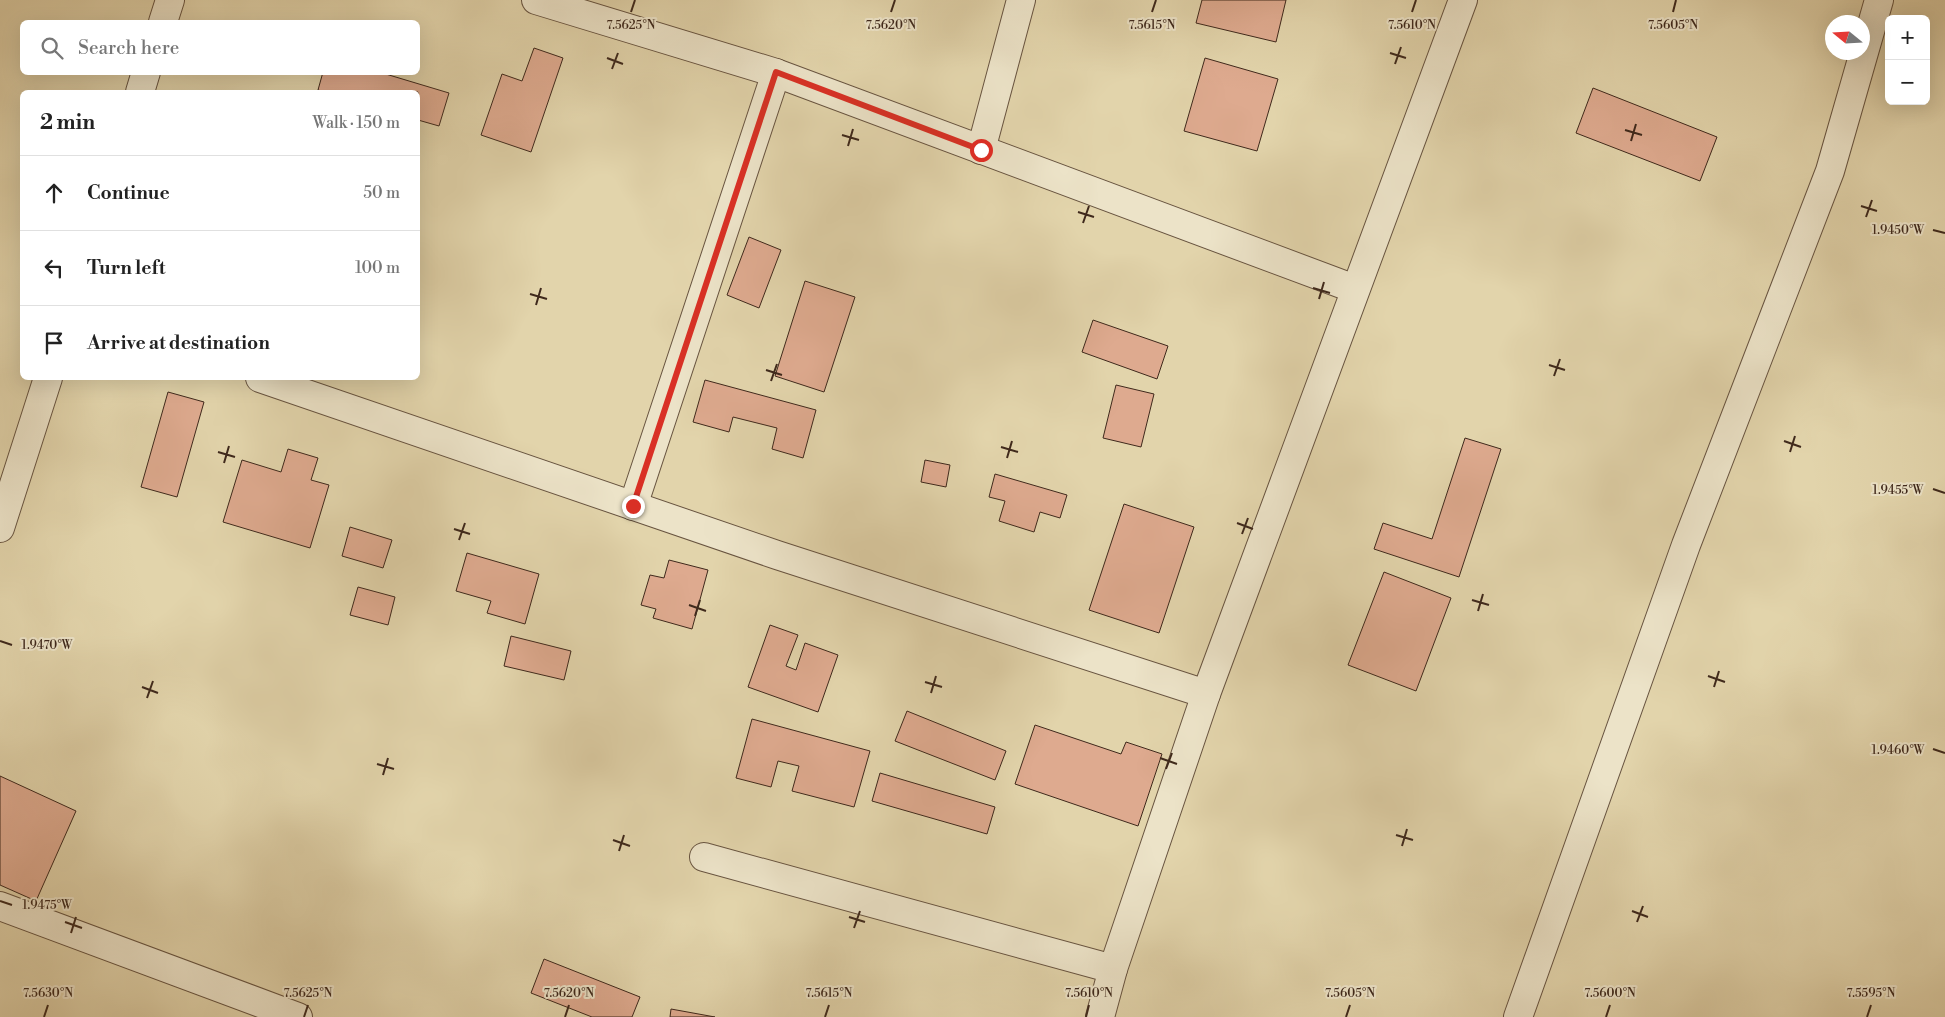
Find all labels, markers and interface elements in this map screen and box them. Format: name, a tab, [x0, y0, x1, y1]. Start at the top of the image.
north arrow	[1825, 15, 1870, 60]
map controls	[1885, 15, 1930, 105]
button: +	[1885, 15, 1930, 60]
text: 7.5625°N	[606, 18, 656, 33]
text: 7.5620°N	[866, 18, 916, 33]
text: 7.5615°N	[1128, 18, 1176, 33]
text: 7.5610°N	[1388, 18, 1436, 33]
text: 7.5605°N	[1648, 18, 1698, 33]
search box	[20, 20, 420, 75]
icon: search	[38, 34, 66, 62]
text: Search here	[78, 36, 179, 60]
button: −	[1885, 60, 1930, 105]
text: 2 min	[40, 110, 95, 136]
text: Walk · 150 m	[312, 113, 400, 133]
route start	[970, 139, 993, 162]
icon: ahead	[40, 179, 68, 207]
text: Continue	[87, 181, 170, 205]
text: 50 m	[363, 183, 400, 203]
text: 1.9450°W	[1872, 223, 1925, 238]
icon: left	[40, 254, 68, 282]
text: Turn left	[87, 256, 166, 280]
text: 100 m	[355, 258, 400, 278]
icon: arrive	[40, 329, 68, 357]
text: Arrive at destination	[87, 331, 270, 355]
text: 1.9455°W	[1873, 483, 1925, 498]
route end	[622, 495, 645, 518]
text: 1.9470°W	[22, 638, 74, 653]
text: 1.9460°W	[1872, 743, 1926, 758]
text: 1.9475°W	[22, 898, 73, 913]
text: 7.5630°N	[23, 986, 73, 1001]
text: 7.5625°N	[283, 986, 333, 1001]
text: 7.5620°N	[544, 986, 594, 1001]
text: 7.5615°N	[805, 986, 853, 1001]
text: 7.5610°N	[1065, 986, 1113, 1001]
text: 7.5605°N	[1325, 986, 1375, 1001]
text: 7.5600°N	[1584, 986, 1636, 1001]
text: 7.5595°N	[1847, 986, 1895, 1001]

